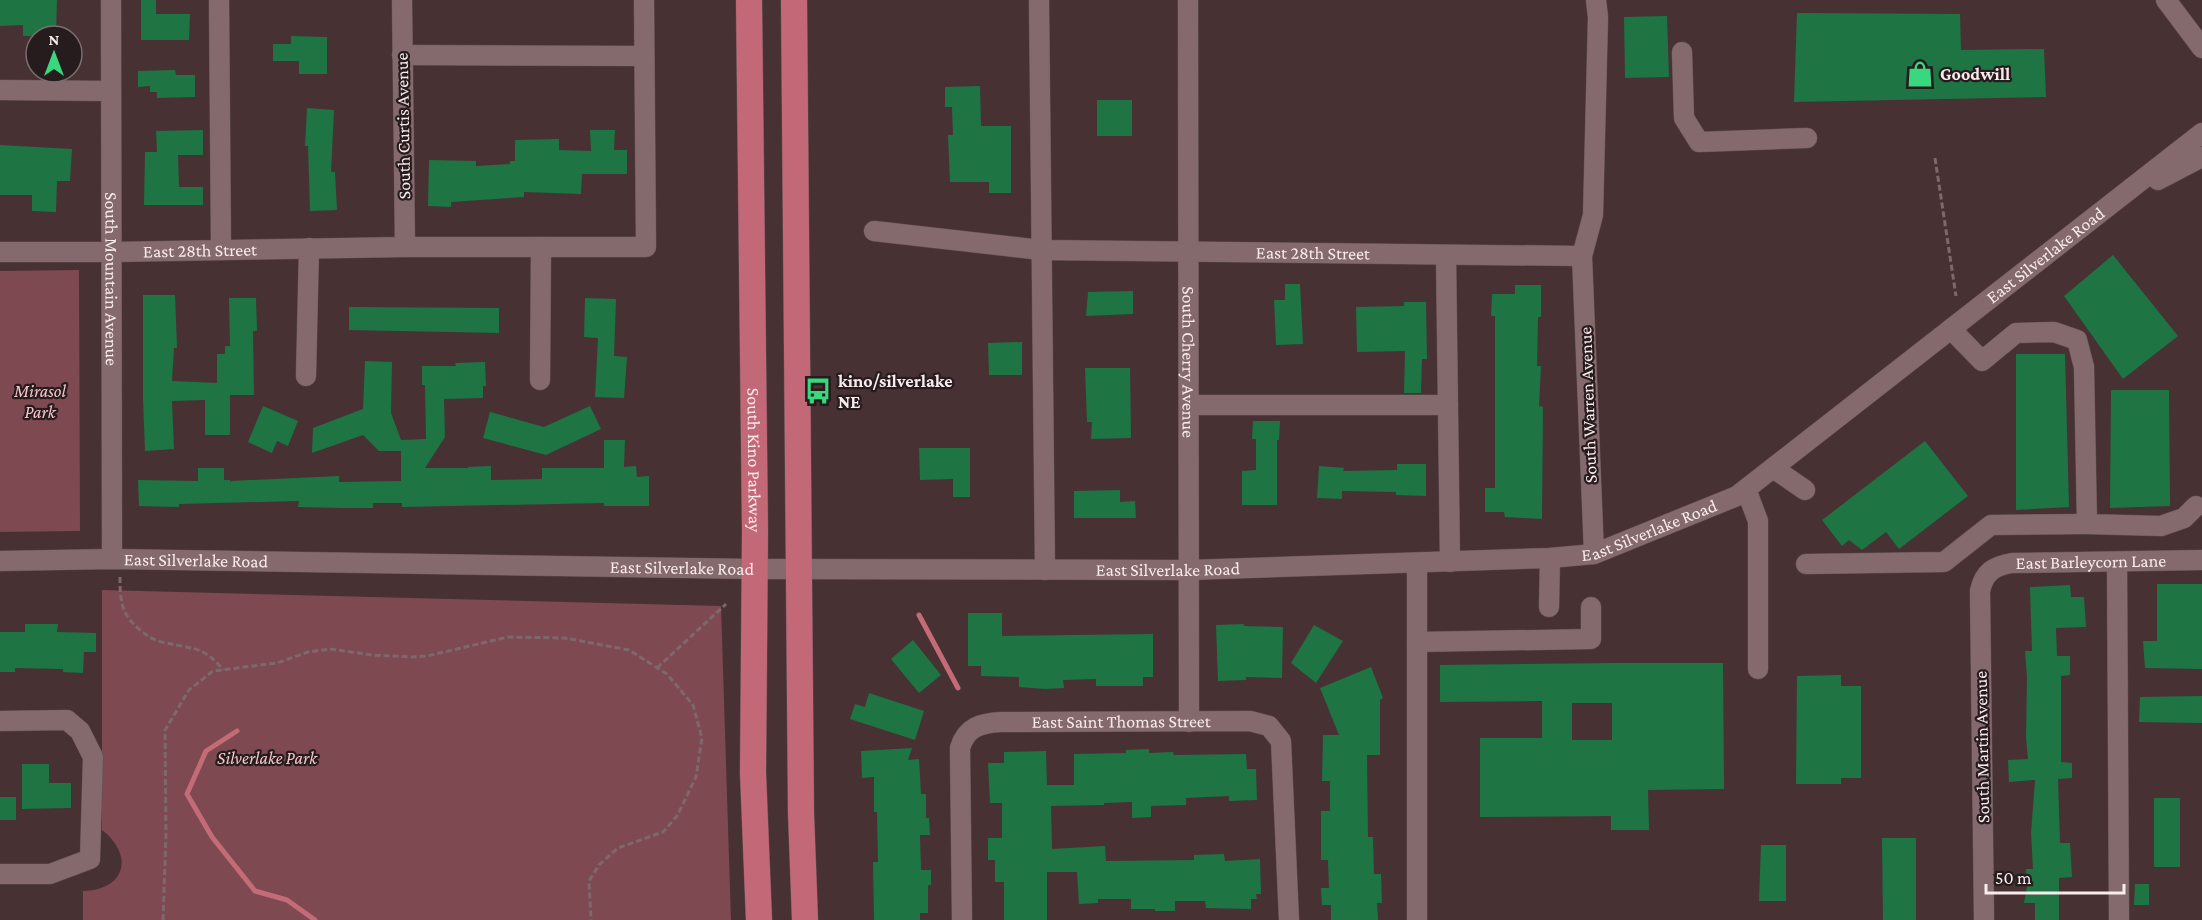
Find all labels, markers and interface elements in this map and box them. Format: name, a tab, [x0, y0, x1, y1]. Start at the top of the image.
north arrow	[24, 24, 84, 84]
text: N	[49, 31, 60, 48]
street label: South Curtis Avenue	[392, 53, 414, 199]
shop icon: Goodwill	[1905, 59, 1935, 89]
place label: Goodwill	[1940, 64, 2010, 84]
street label: South Mountain Avenue	[101, 192, 122, 366]
street label: East Silverlake Road	[1982, 203, 2109, 308]
street label: East 28th Street	[143, 240, 258, 261]
street label: East 28th Street	[1256, 242, 1371, 264]
street label: South Cherry Avenue	[1178, 286, 1199, 438]
street label: South Warren Avenue	[1575, 326, 1601, 483]
place label: kino/silverlake NE	[838, 371, 953, 412]
bus stop icon: kino/silverlake NE	[803, 376, 833, 406]
park label: Mirasol Park	[13, 381, 67, 422]
street label: South Kino Parkway	[743, 388, 765, 533]
street label: East Silverlake Road	[1581, 495, 1720, 565]
street label: East Silverlake Road	[124, 549, 269, 571]
street label: East Barleycorn Lane	[2016, 551, 2166, 573]
street label: East Silverlake Road	[610, 557, 755, 579]
street label: East Silverlake Road	[1096, 558, 1241, 580]
street label: South Martin Avenue	[1971, 671, 1993, 823]
street label: East Saint Thomas Street	[1032, 711, 1212, 732]
park label: Silverlake Park	[217, 748, 318, 768]
scale bar	[1986, 857, 2124, 895]
text: 50 m	[1995, 868, 2032, 888]

